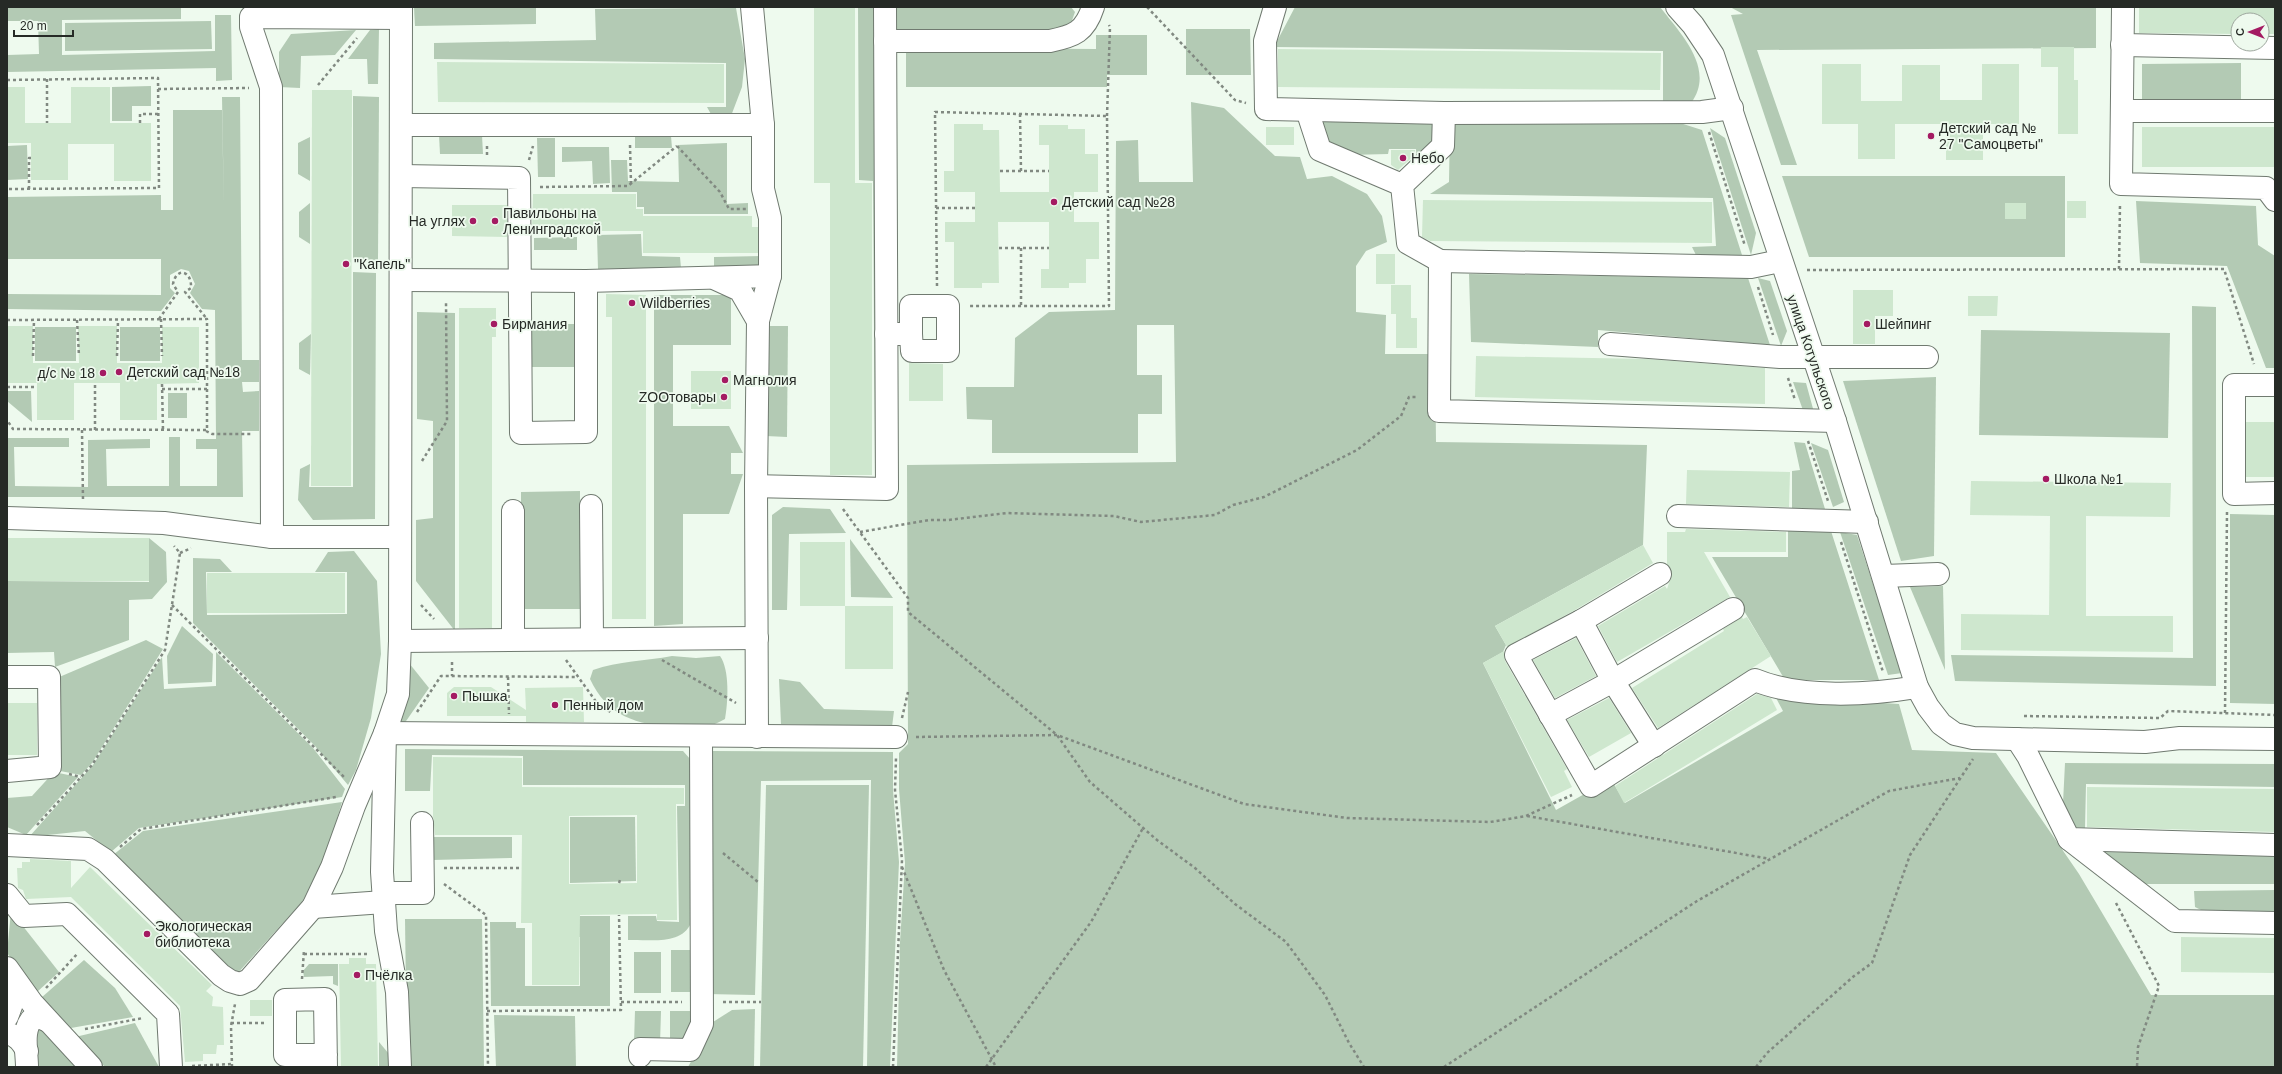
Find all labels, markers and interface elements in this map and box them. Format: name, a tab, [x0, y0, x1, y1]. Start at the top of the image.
scale bar	[14, 12, 73, 38]
north arrow	[2230, 12, 2270, 52]
text: 20 m	[20, 19, 47, 33]
text: С	[2234, 28, 2246, 36]
place label: Детский сад № 27 "Самоцветы"	[1939, 120, 2043, 152]
marker: Детский сад № 27 "Самоцветы"	[1926, 131, 1936, 141]
place label: Небо	[1411, 150, 1445, 166]
marker: Небо	[1398, 153, 1408, 163]
place label: Детский сад №28	[1062, 194, 1175, 210]
marker: Детский сад №28	[1049, 197, 1059, 207]
place label: Павильоны на Ленинградской	[503, 205, 601, 237]
place label: На углях	[409, 213, 465, 229]
marker: На углях	[468, 216, 478, 226]
marker: Павильоны на Ленинградской	[490, 216, 500, 226]
place label: "Капель"	[354, 256, 410, 272]
marker: "Капель"	[341, 259, 351, 269]
street label: улица Котульского	[1784, 292, 1838, 412]
place label: Wildberries	[640, 295, 710, 311]
marker: Wildberries	[627, 298, 637, 308]
place label: Бирмания	[502, 316, 567, 332]
place label: Шейпинг	[1875, 316, 1932, 332]
marker: Бирмания	[489, 319, 499, 329]
marker: Шейпинг	[1862, 319, 1872, 329]
place label: Детский сад №18	[127, 364, 240, 380]
place label: д/с № 18	[38, 365, 95, 381]
marker: Детский сад №18	[114, 367, 124, 377]
marker: д/с № 18	[98, 368, 108, 378]
place label: Магнолия	[733, 372, 797, 388]
marker: Магнолия	[720, 375, 730, 385]
place label: ZOOтовары	[639, 389, 716, 405]
marker: ZOOтовары	[719, 392, 729, 402]
place label: Школа №1	[2054, 471, 2123, 487]
marker: Школа №1	[2041, 474, 2051, 484]
place label: Пышка	[462, 688, 508, 704]
marker: Пышка	[449, 691, 459, 701]
place label: Пенный дом	[563, 697, 644, 713]
marker: Пенный дом	[550, 700, 560, 710]
place label: Экологическая библиотека	[155, 918, 252, 950]
marker: Экологическая библиотека	[142, 929, 152, 939]
place label: Пчёлка	[365, 967, 413, 983]
marker: Пчёлка	[352, 970, 362, 980]

